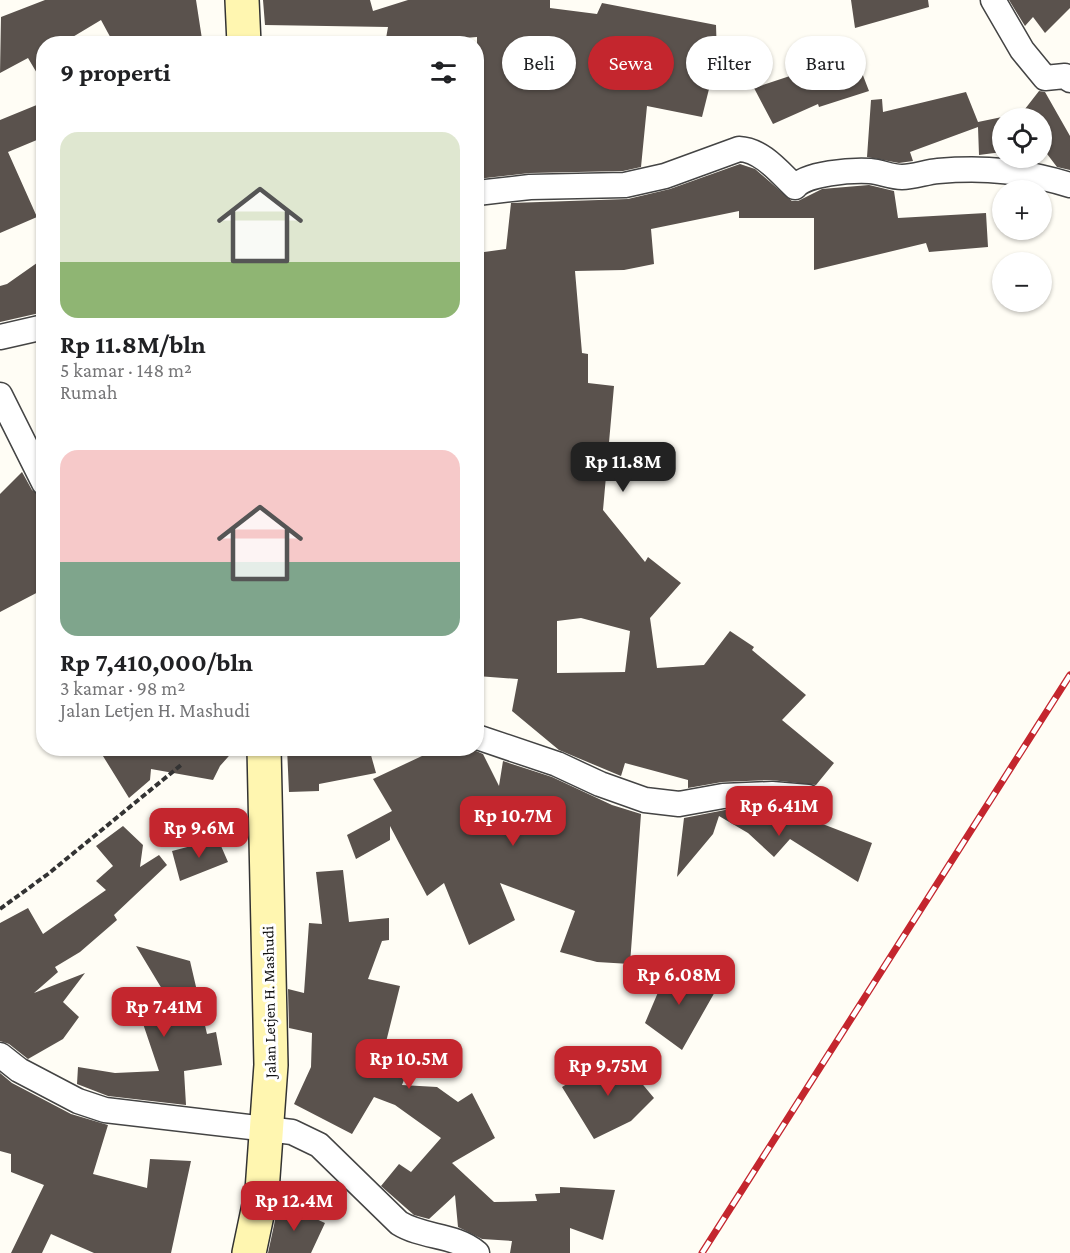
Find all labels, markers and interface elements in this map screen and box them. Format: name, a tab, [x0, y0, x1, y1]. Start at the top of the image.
chip: Beli	[502, 36, 576, 90]
chip: Sewa	[588, 36, 674, 90]
chip: Filter	[686, 36, 773, 90]
chip: Baru	[785, 36, 866, 90]
icon: filters	[427, 56, 460, 89]
text: 9 properti	[60, 58, 171, 87]
map controls	[992, 108, 1052, 312]
button: locate	[992, 108, 1052, 168]
icon: home	[206, 171, 314, 279]
button: +	[992, 180, 1052, 240]
button: −	[992, 252, 1052, 312]
text: Rp 11.8M/bln	[60, 330, 206, 359]
text: 5 kamar · 148 m²	[60, 359, 192, 381]
text: Rumah	[60, 381, 118, 403]
pin: Rp 11.8M	[561, 442, 685, 493]
text: Rp 11.8M	[585, 450, 661, 472]
icon: home	[206, 489, 314, 597]
text: Rp 7,410,000/bln	[60, 648, 253, 677]
text: 3 kamar · 98 m²	[60, 677, 185, 699]
text: Jalan Letjen H. Mashudi	[60, 699, 250, 721]
pin: Rp 6.41M	[717, 786, 841, 837]
text: Rp 6.41M	[740, 794, 818, 816]
pin: Rp 10.7M	[451, 796, 575, 847]
text: Rp 10.7M	[474, 804, 552, 826]
pin: Rp 9.6M	[144, 808, 254, 859]
text: Rp 9.6M	[163, 816, 235, 838]
street label: Jalan Letjen H. Mashudi	[259, 926, 280, 1080]
pin: Rp 6.08M	[617, 955, 741, 1006]
text: Rp 6.08M	[637, 963, 721, 985]
pin: Rp 7.41M	[102, 987, 226, 1038]
text: Rp 7.41M	[126, 995, 202, 1017]
pin: Rp 10.5M	[347, 1039, 471, 1090]
pin: Rp 9.75M	[546, 1046, 670, 1097]
text: Rp 10.5M	[370, 1047, 448, 1069]
text: Rp 9.75M	[568, 1054, 648, 1076]
pin: Rp 12.4M	[232, 1181, 356, 1232]
text: Rp 12.4M	[255, 1189, 333, 1211]

